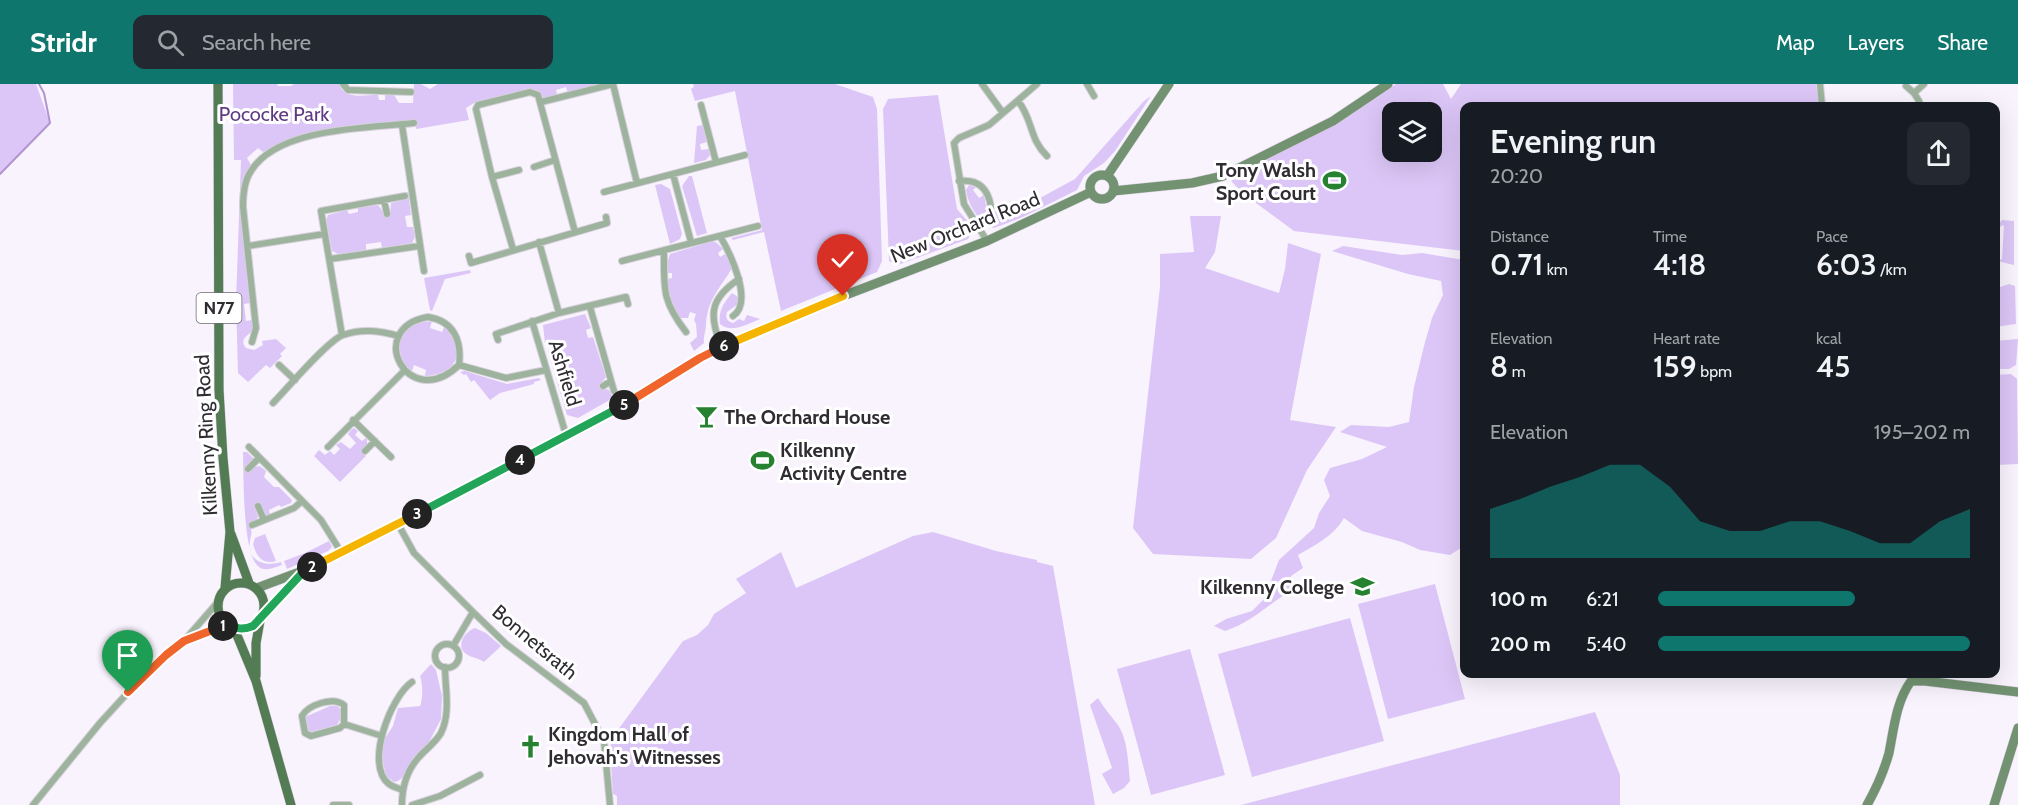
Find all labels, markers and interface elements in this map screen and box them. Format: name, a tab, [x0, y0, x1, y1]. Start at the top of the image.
search box	[133, 15, 553, 69]
text: Stridr	[30, 25, 97, 59]
icon: search	[154, 26, 187, 59]
text: Search here	[202, 29, 311, 56]
text: Map	[1776, 30, 1815, 55]
text: Layers	[1848, 30, 1904, 55]
text: Share	[1937, 30, 1988, 55]
park label: Pococke Park	[219, 102, 329, 126]
map controls	[1382, 102, 1442, 162]
button: layers	[1382, 102, 1442, 162]
text: Evening run	[1490, 121, 1656, 161]
button: share	[1907, 122, 1970, 185]
place label: Tony Walsh Sport Court	[1216, 158, 1316, 205]
text: 20:20	[1490, 164, 1543, 188]
sports icon: Tony Walsh Sport Court	[1321, 168, 1347, 194]
street label: New Orchard Road	[887, 186, 1043, 268]
text: Distance	[1490, 227, 1549, 246]
text: Time	[1653, 227, 1687, 246]
text: Pace	[1816, 227, 1848, 246]
pin	[817, 234, 868, 296]
icon: check	[826, 243, 859, 276]
text: 0.71	[1490, 246, 1543, 283]
text: 4:18	[1653, 246, 1706, 283]
text: 6:03	[1816, 246, 1877, 283]
text: km	[1543, 260, 1568, 279]
text: /km	[1877, 260, 1907, 279]
road number: N77	[196, 293, 242, 323]
text: Elevation	[1490, 329, 1553, 348]
text: Heart rate	[1653, 329, 1720, 348]
text: kcal	[1816, 329, 1842, 348]
pin: 6	[709, 331, 739, 361]
text: 6	[720, 336, 729, 355]
street label: Ashfield	[544, 337, 586, 409]
text: 8	[1490, 348, 1508, 385]
text: 159	[1653, 348, 1697, 385]
text: 45	[1816, 348, 1850, 385]
street label: Kilkenny Ring Road	[190, 354, 222, 516]
text: m	[1508, 362, 1526, 381]
text: bpm	[1697, 362, 1732, 381]
pin: 5	[609, 390, 639, 420]
text: 5	[620, 395, 628, 414]
bar icon: The Orchard House	[693, 404, 719, 430]
place label: The Orchard House	[724, 405, 890, 429]
text: Elevation	[1490, 420, 1568, 444]
text: 195–202 m	[1874, 420, 1970, 444]
place label: Kilkenny Activity Centre	[780, 438, 907, 485]
pin: 4	[505, 445, 535, 475]
sports icon: Kilkenny Activity Centre	[749, 448, 775, 474]
text: 4	[515, 450, 525, 469]
pin: 3	[402, 499, 432, 529]
text: 3	[413, 504, 421, 523]
pin: 2	[297, 552, 327, 582]
text: 2	[308, 557, 316, 576]
school or university icon: Kilkenny College	[1349, 574, 1375, 600]
place label: Kilkenny College	[1200, 575, 1344, 599]
text: 100 m	[1490, 587, 1548, 611]
text: 6:21	[1586, 587, 1619, 611]
street label: Bonnetsrath	[488, 599, 582, 685]
pin: 1	[208, 611, 238, 641]
text: 1	[220, 616, 226, 635]
pin	[102, 630, 153, 692]
text: 200 m	[1490, 632, 1551, 656]
text: 5:40	[1586, 632, 1627, 656]
icon: arrive	[111, 639, 144, 672]
place label: Kingdom Hall of Jehovah's Witnesses	[547, 722, 721, 769]
church icon: Kingdom Hall of Jehovah's Witnesses	[517, 733, 543, 759]

